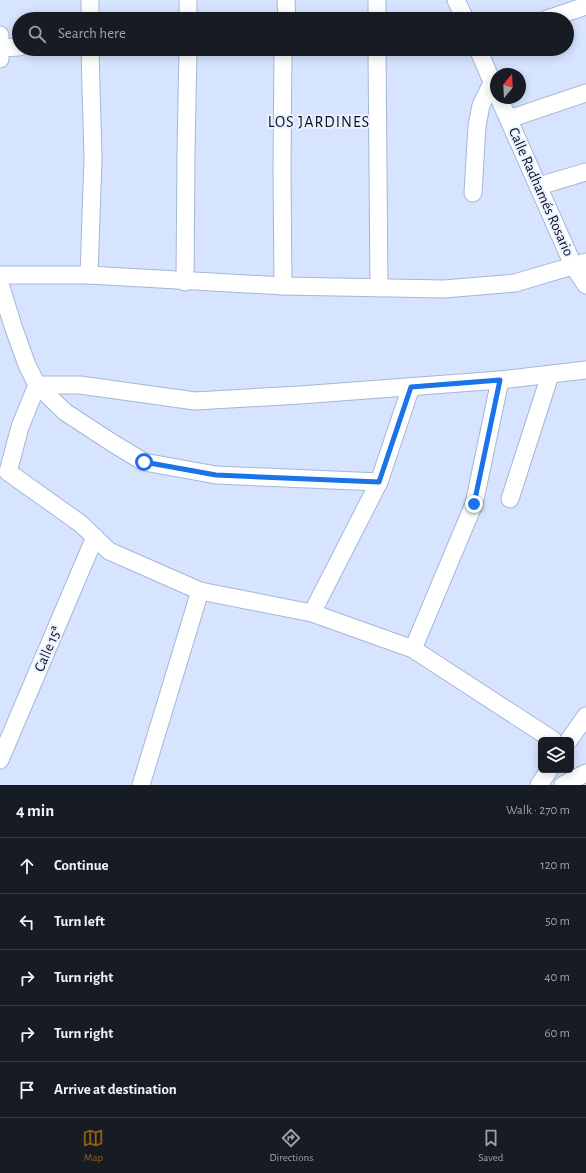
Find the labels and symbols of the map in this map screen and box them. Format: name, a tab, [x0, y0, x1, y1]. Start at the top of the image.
north arrow	[490, 68, 526, 104]
district label: LOS JARDINES	[268, 114, 370, 130]
street label: Calle Radhamés Rosario	[506, 125, 576, 259]
route start	[135, 453, 153, 471]
route end	[465, 495, 483, 513]
street label: Calle 15ª	[32, 624, 64, 674]

